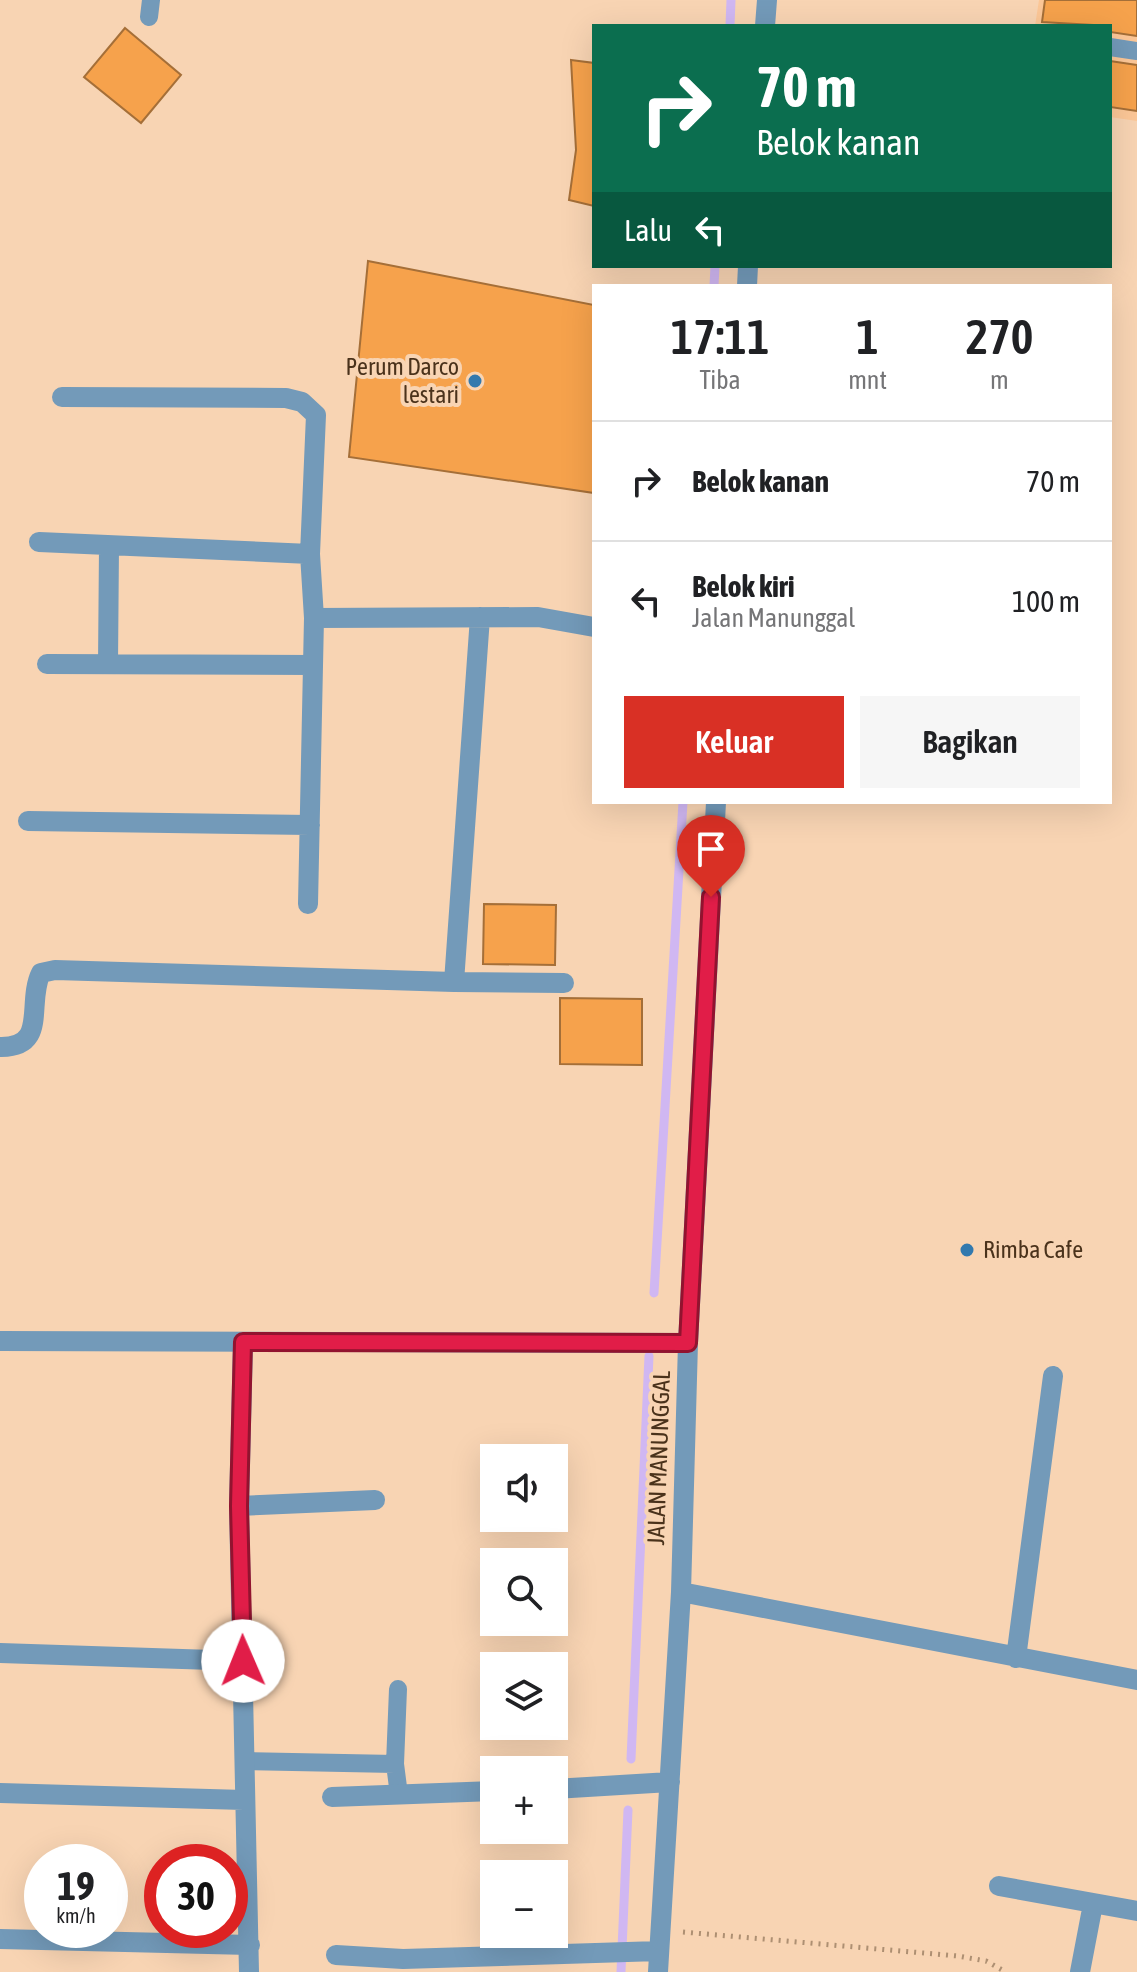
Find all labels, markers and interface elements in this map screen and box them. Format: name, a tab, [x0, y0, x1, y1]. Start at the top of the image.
text: 70 m	[756, 55, 857, 119]
icon: right	[624, 56, 728, 160]
text: Belok kanan	[756, 121, 921, 163]
icon: left	[688, 208, 732, 252]
text: Lalu	[624, 213, 672, 247]
text: 17:11	[671, 309, 769, 364]
text: 1	[856, 309, 879, 364]
text: 270	[966, 309, 1033, 364]
place label: Perum Darco lestari	[346, 353, 459, 408]
text: Tiba	[699, 365, 741, 395]
text: mnt	[848, 365, 887, 395]
text: m	[990, 365, 1009, 395]
marker: Perum Darco lestari	[466, 372, 484, 390]
icon: right	[624, 459, 668, 503]
text: Belok kanan	[692, 464, 829, 498]
text: 70 m	[1026, 464, 1080, 498]
text: Belok kiri	[692, 569, 795, 603]
icon: left	[624, 579, 668, 623]
text: 100 m	[1012, 584, 1080, 618]
text: Jalan Manunggal	[692, 603, 855, 633]
button: Keluar	[624, 696, 844, 788]
button: Bagikan	[860, 696, 1080, 788]
pin	[677, 815, 745, 897]
icon: arrive	[689, 827, 733, 871]
place label: Rimba Cafe	[983, 1236, 1083, 1263]
marker: Rimba Cafe	[958, 1241, 976, 1259]
street label: JALAN MANUNGGAL	[642, 1369, 675, 1546]
map controls	[480, 1444, 568, 1948]
button: sound	[480, 1444, 568, 1532]
button: search	[480, 1548, 568, 1636]
position arrow	[201, 1619, 285, 1703]
button: layers	[480, 1652, 568, 1740]
button: +	[480, 1756, 568, 1844]
speed limit sign: 30	[144, 1844, 248, 1948]
button: −	[480, 1860, 568, 1948]
text: 19	[57, 1863, 95, 1908]
text: km/h	[56, 1904, 96, 1927]

